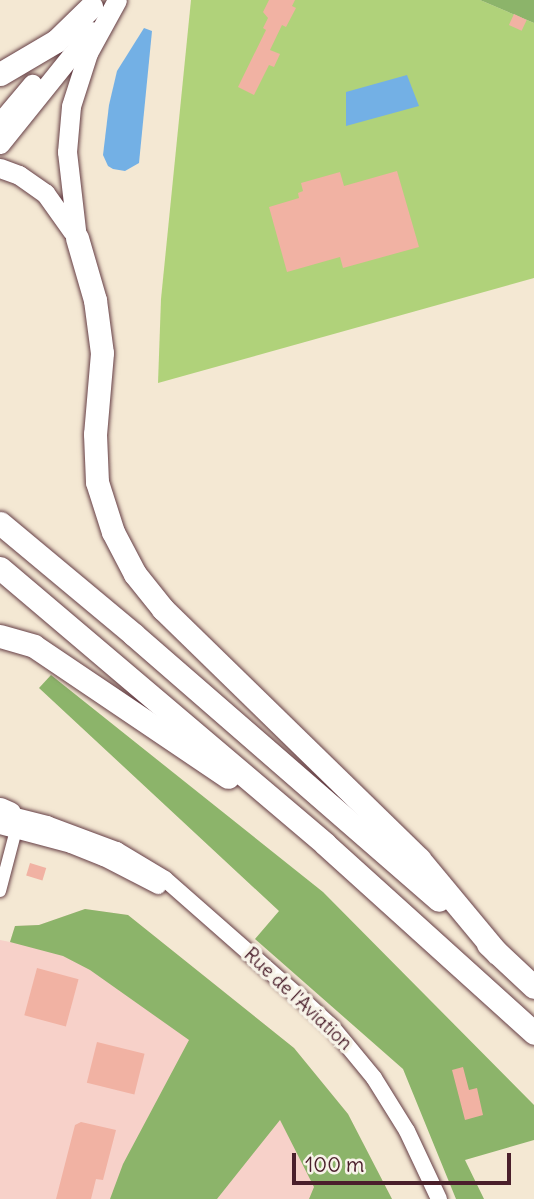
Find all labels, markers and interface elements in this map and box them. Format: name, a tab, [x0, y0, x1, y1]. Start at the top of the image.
street label: Rue de l'Aviation	[239, 943, 357, 1055]
scale bar	[296, 1140, 515, 1184]
text: 100 m	[305, 1151, 364, 1178]

